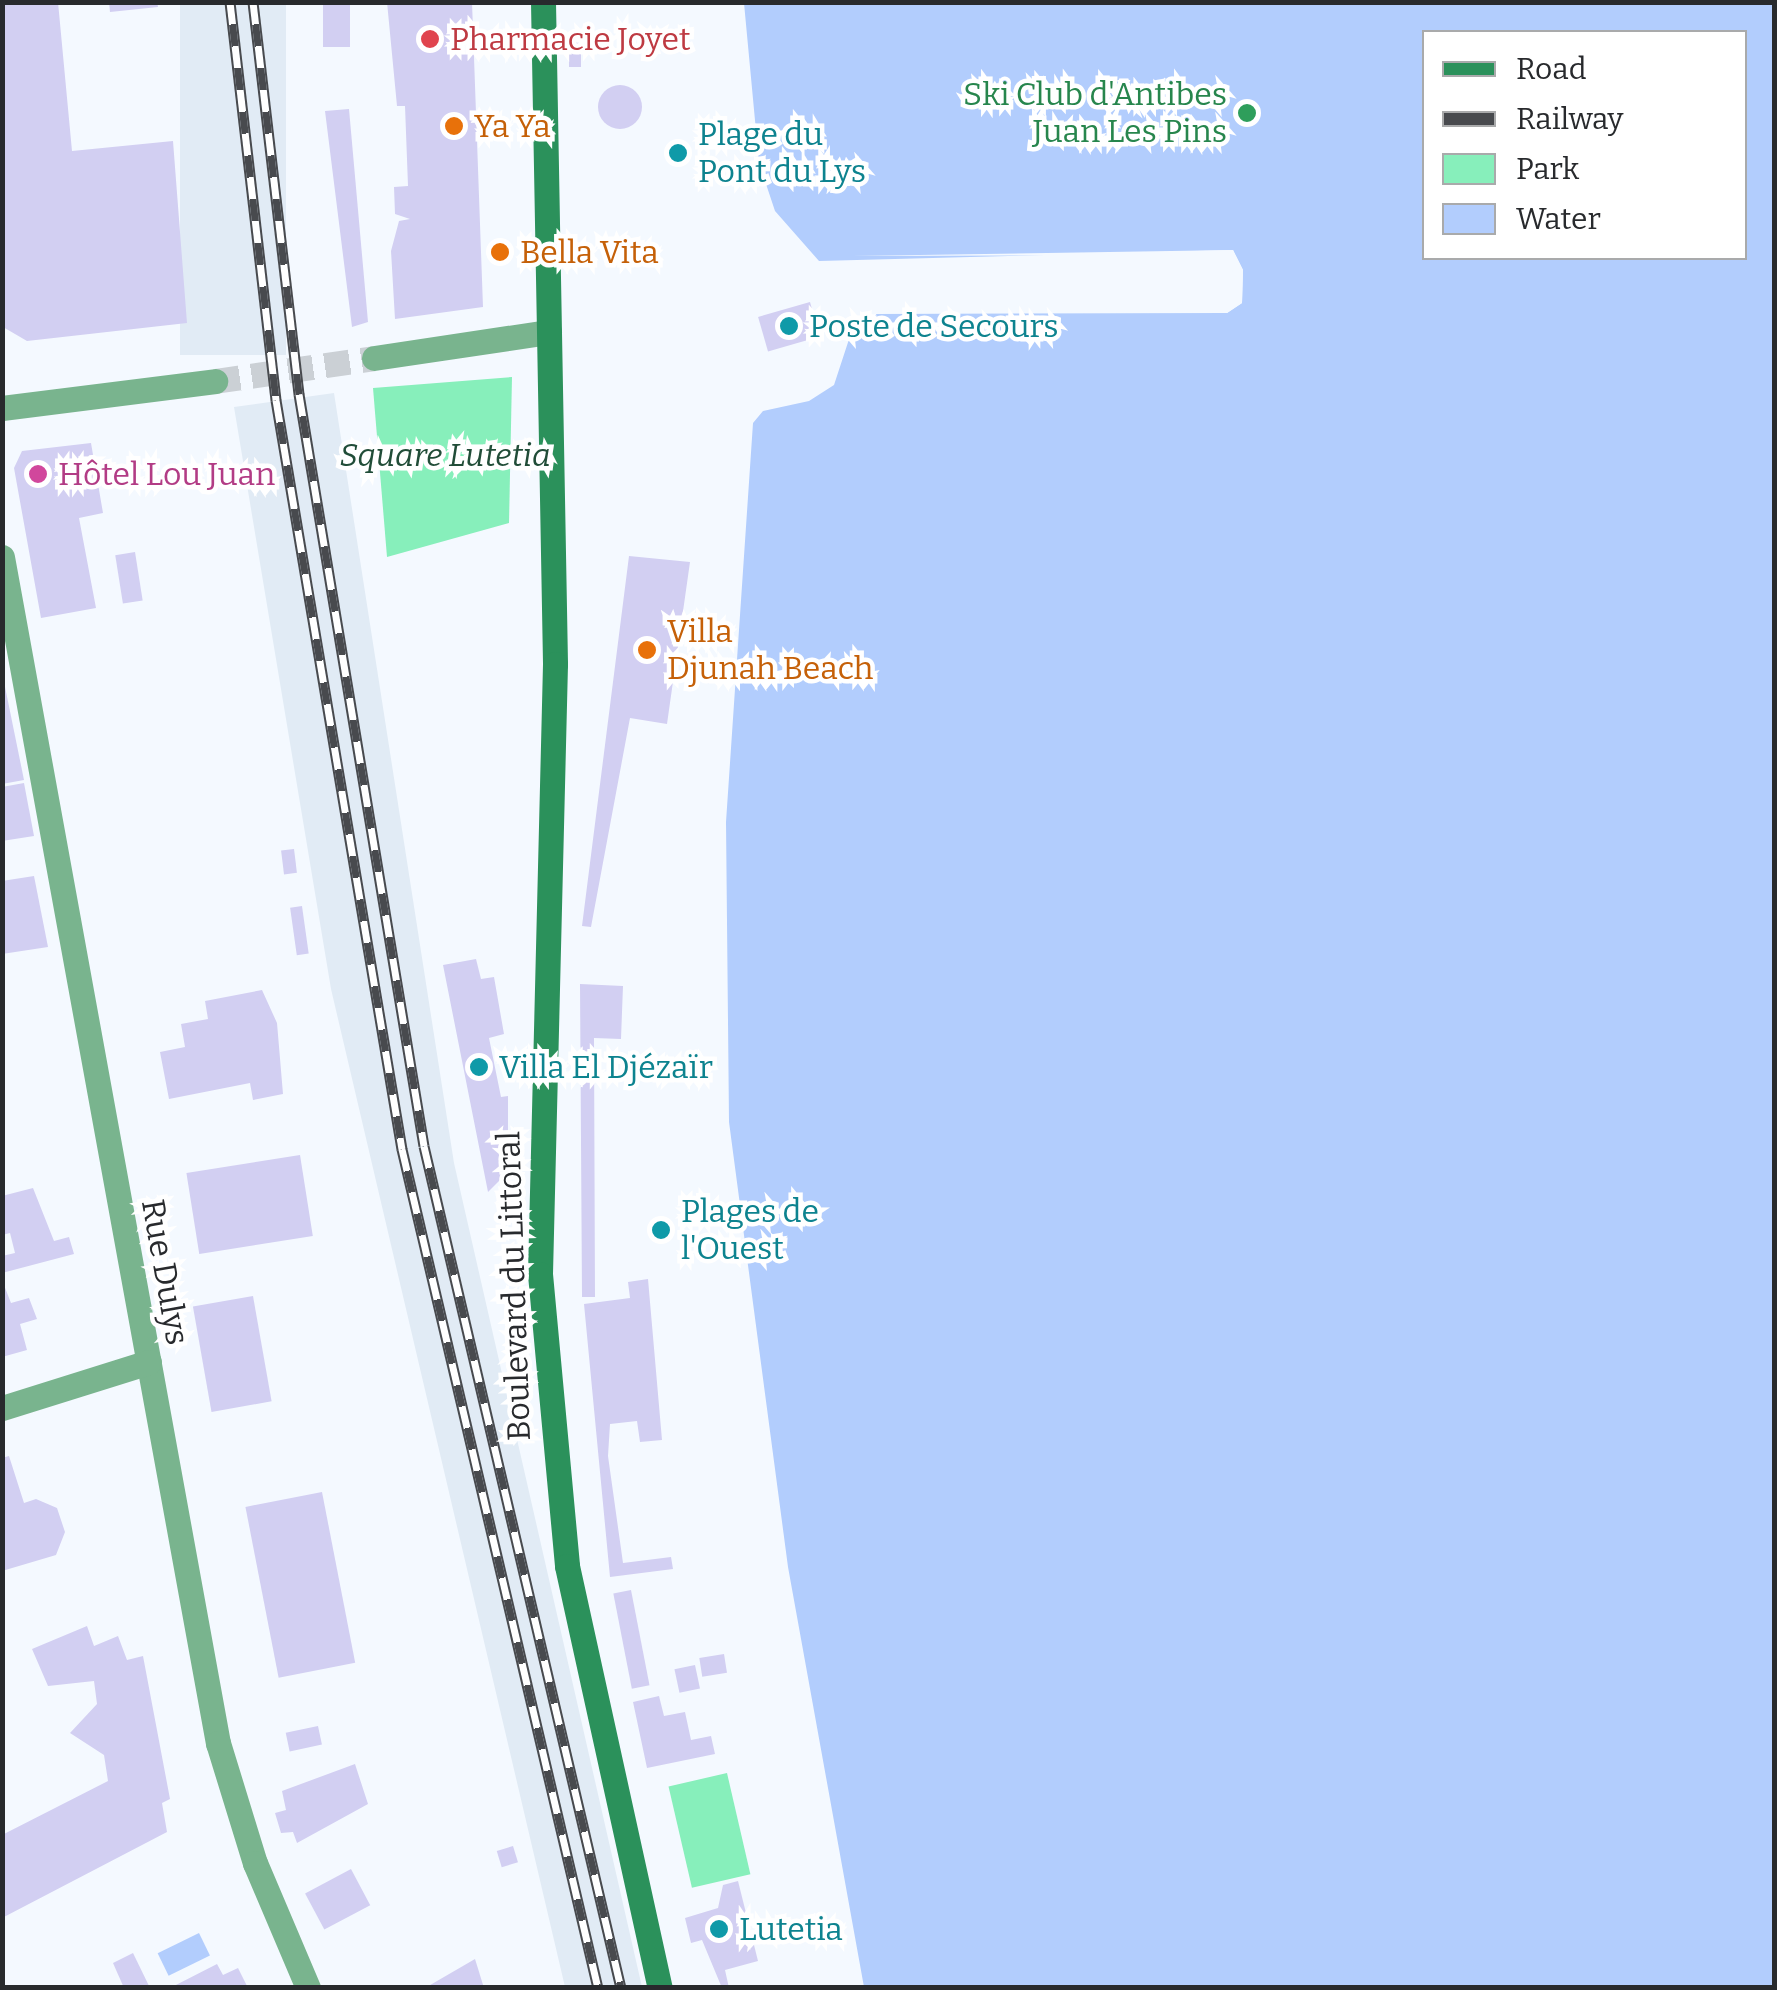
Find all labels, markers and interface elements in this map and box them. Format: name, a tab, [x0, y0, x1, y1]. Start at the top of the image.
place label: Pharmacie Joyet	[450, 20, 690, 58]
marker: Pharmacie Joyet	[419, 28, 441, 50]
legend	[1422, 30, 1747, 260]
text: Road	[1516, 51, 1587, 87]
place label: Ski Club d'Antibes Juan Les Pins	[963, 76, 1227, 151]
text: Railway	[1516, 101, 1623, 137]
marker: Ski Club d'Antibes Juan Les Pins	[1236, 102, 1258, 124]
place label: Ya Ya	[474, 107, 551, 145]
marker: Ya Ya	[443, 115, 465, 137]
place label: Plage du Pont du Lys	[698, 116, 866, 191]
marker: Plage du Pont du Lys	[667, 142, 689, 164]
text: Park	[1516, 151, 1579, 187]
text: Water	[1516, 201, 1601, 237]
place label: Bella Vita	[520, 233, 659, 271]
marker: Bella Vita	[489, 241, 511, 263]
place label: Poste de Secours	[809, 307, 1059, 345]
marker: Poste de Secours	[778, 315, 800, 337]
park label: Square Lutetia	[339, 436, 551, 474]
place label: Hôtel Lou Juan	[58, 455, 275, 493]
marker: Hôtel Lou Juan	[27, 463, 49, 485]
place label: Villa Djunah Beach	[667, 613, 873, 688]
marker: Villa Djunah Beach	[636, 639, 658, 661]
place label: Villa El Djézaïr	[499, 1048, 713, 1086]
marker: Villa El Djézaïr	[468, 1056, 490, 1078]
street label: Boulevard du Littoral	[489, 1130, 539, 1442]
place label: Plages de l'Ouest	[681, 1193, 819, 1268]
street label: Rue Dulys	[133, 1196, 197, 1348]
marker: Plages de l'Ouest	[650, 1219, 672, 1241]
place label: Lutetia	[739, 1910, 843, 1948]
marker: Lutetia	[708, 1918, 730, 1940]

